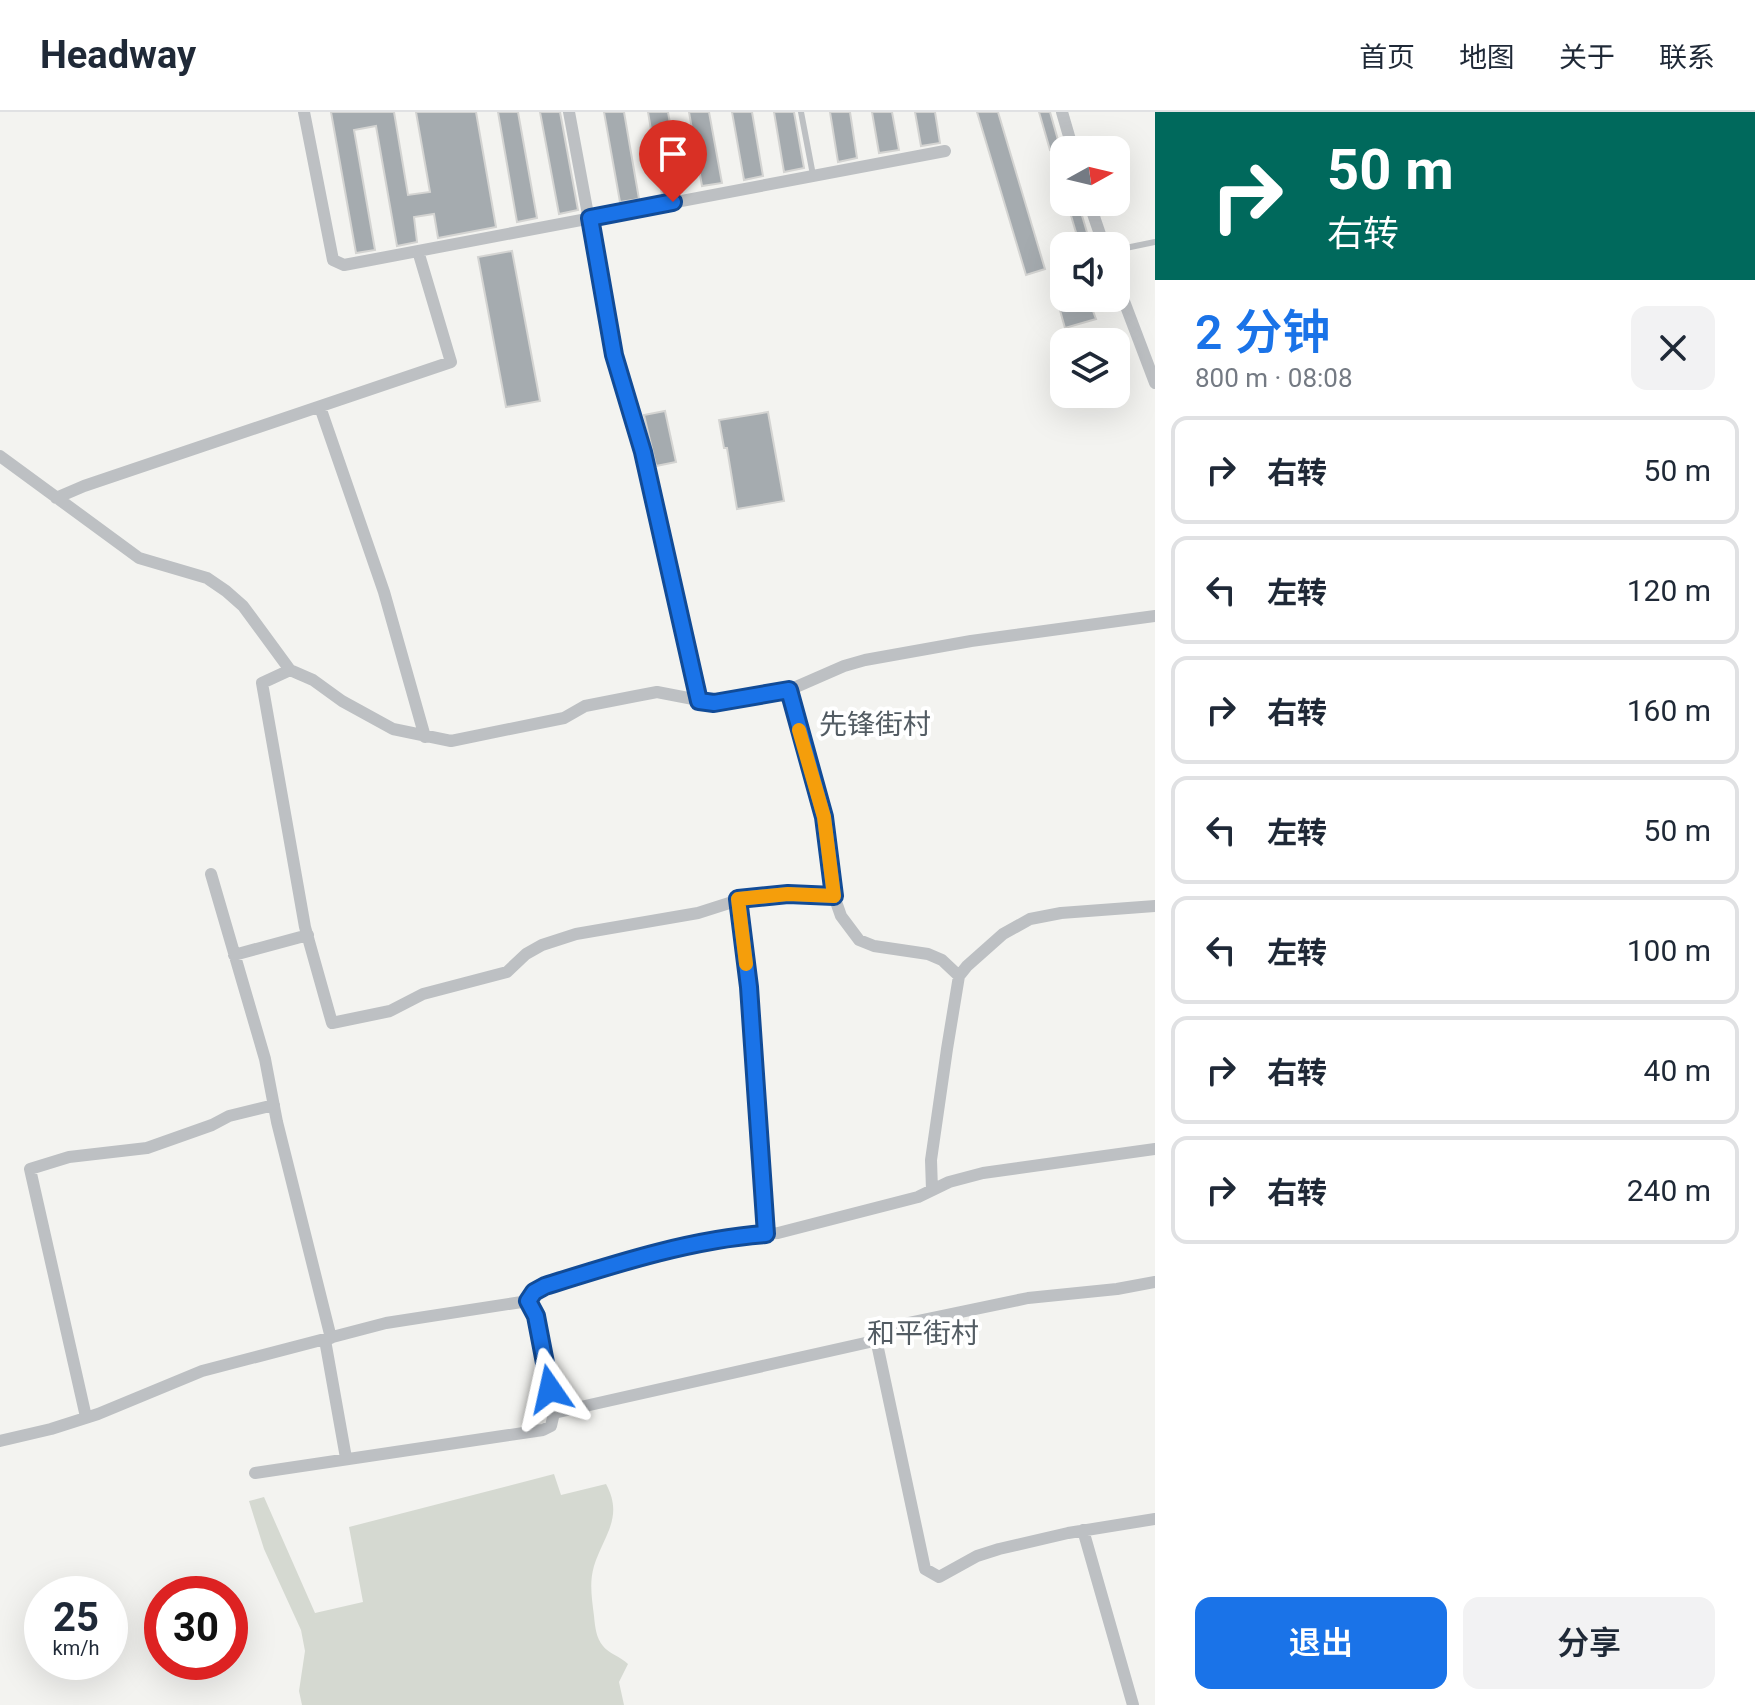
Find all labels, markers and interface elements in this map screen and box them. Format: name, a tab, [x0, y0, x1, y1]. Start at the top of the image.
text: Headway	[40, 33, 196, 77]
text: 首页	[1359, 41, 1415, 74]
text: 地图	[1459, 41, 1515, 74]
text: 关于	[1559, 41, 1615, 74]
text: 联系	[1659, 41, 1715, 74]
pin	[639, 120, 707, 202]
icon: arrive	[651, 132, 695, 176]
north arrow	[1050, 136, 1130, 216]
map controls	[1050, 136, 1130, 408]
text: 50 m	[1327, 137, 1454, 203]
icon: right	[1195, 144, 1299, 248]
text: 右转	[1327, 213, 1399, 255]
button: sound	[1050, 232, 1130, 312]
text: 2 分钟	[1195, 304, 1330, 361]
button: close	[1631, 306, 1715, 390]
button: layers	[1050, 328, 1130, 408]
text: 800 m · 08:08	[1195, 363, 1353, 393]
icon: right	[1199, 448, 1243, 492]
text: 50 m	[1644, 453, 1711, 488]
text: 右转	[1267, 455, 1327, 490]
icon: left	[1199, 568, 1243, 612]
text: 120 m	[1627, 573, 1711, 608]
text: 左转	[1267, 575, 1327, 610]
icon: right	[1199, 688, 1243, 732]
text: 160 m	[1627, 693, 1711, 728]
text: 右转	[1267, 695, 1327, 730]
district label: 先锋街村	[819, 708, 931, 741]
icon: left	[1199, 808, 1243, 852]
text: 50 m	[1644, 813, 1711, 848]
text: 左转	[1267, 815, 1327, 850]
icon: left	[1199, 928, 1243, 972]
text: 100 m	[1627, 933, 1711, 968]
text: 左转	[1267, 935, 1327, 970]
icon: right	[1199, 1048, 1243, 1092]
text: 40 m	[1644, 1053, 1711, 1088]
text: 右转	[1267, 1055, 1327, 1090]
icon: right	[1199, 1168, 1243, 1212]
text: 240 m	[1627, 1173, 1711, 1208]
text: 右转	[1267, 1175, 1327, 1210]
district label: 和平街村	[867, 1317, 979, 1350]
position arrow	[508, 1347, 592, 1431]
speed limit sign: 30	[144, 1576, 248, 1680]
text: 25	[53, 1594, 99, 1641]
button: 退出	[1195, 1597, 1447, 1689]
button: 分享	[1463, 1597, 1715, 1689]
text: km/h	[53, 1636, 99, 1660]

